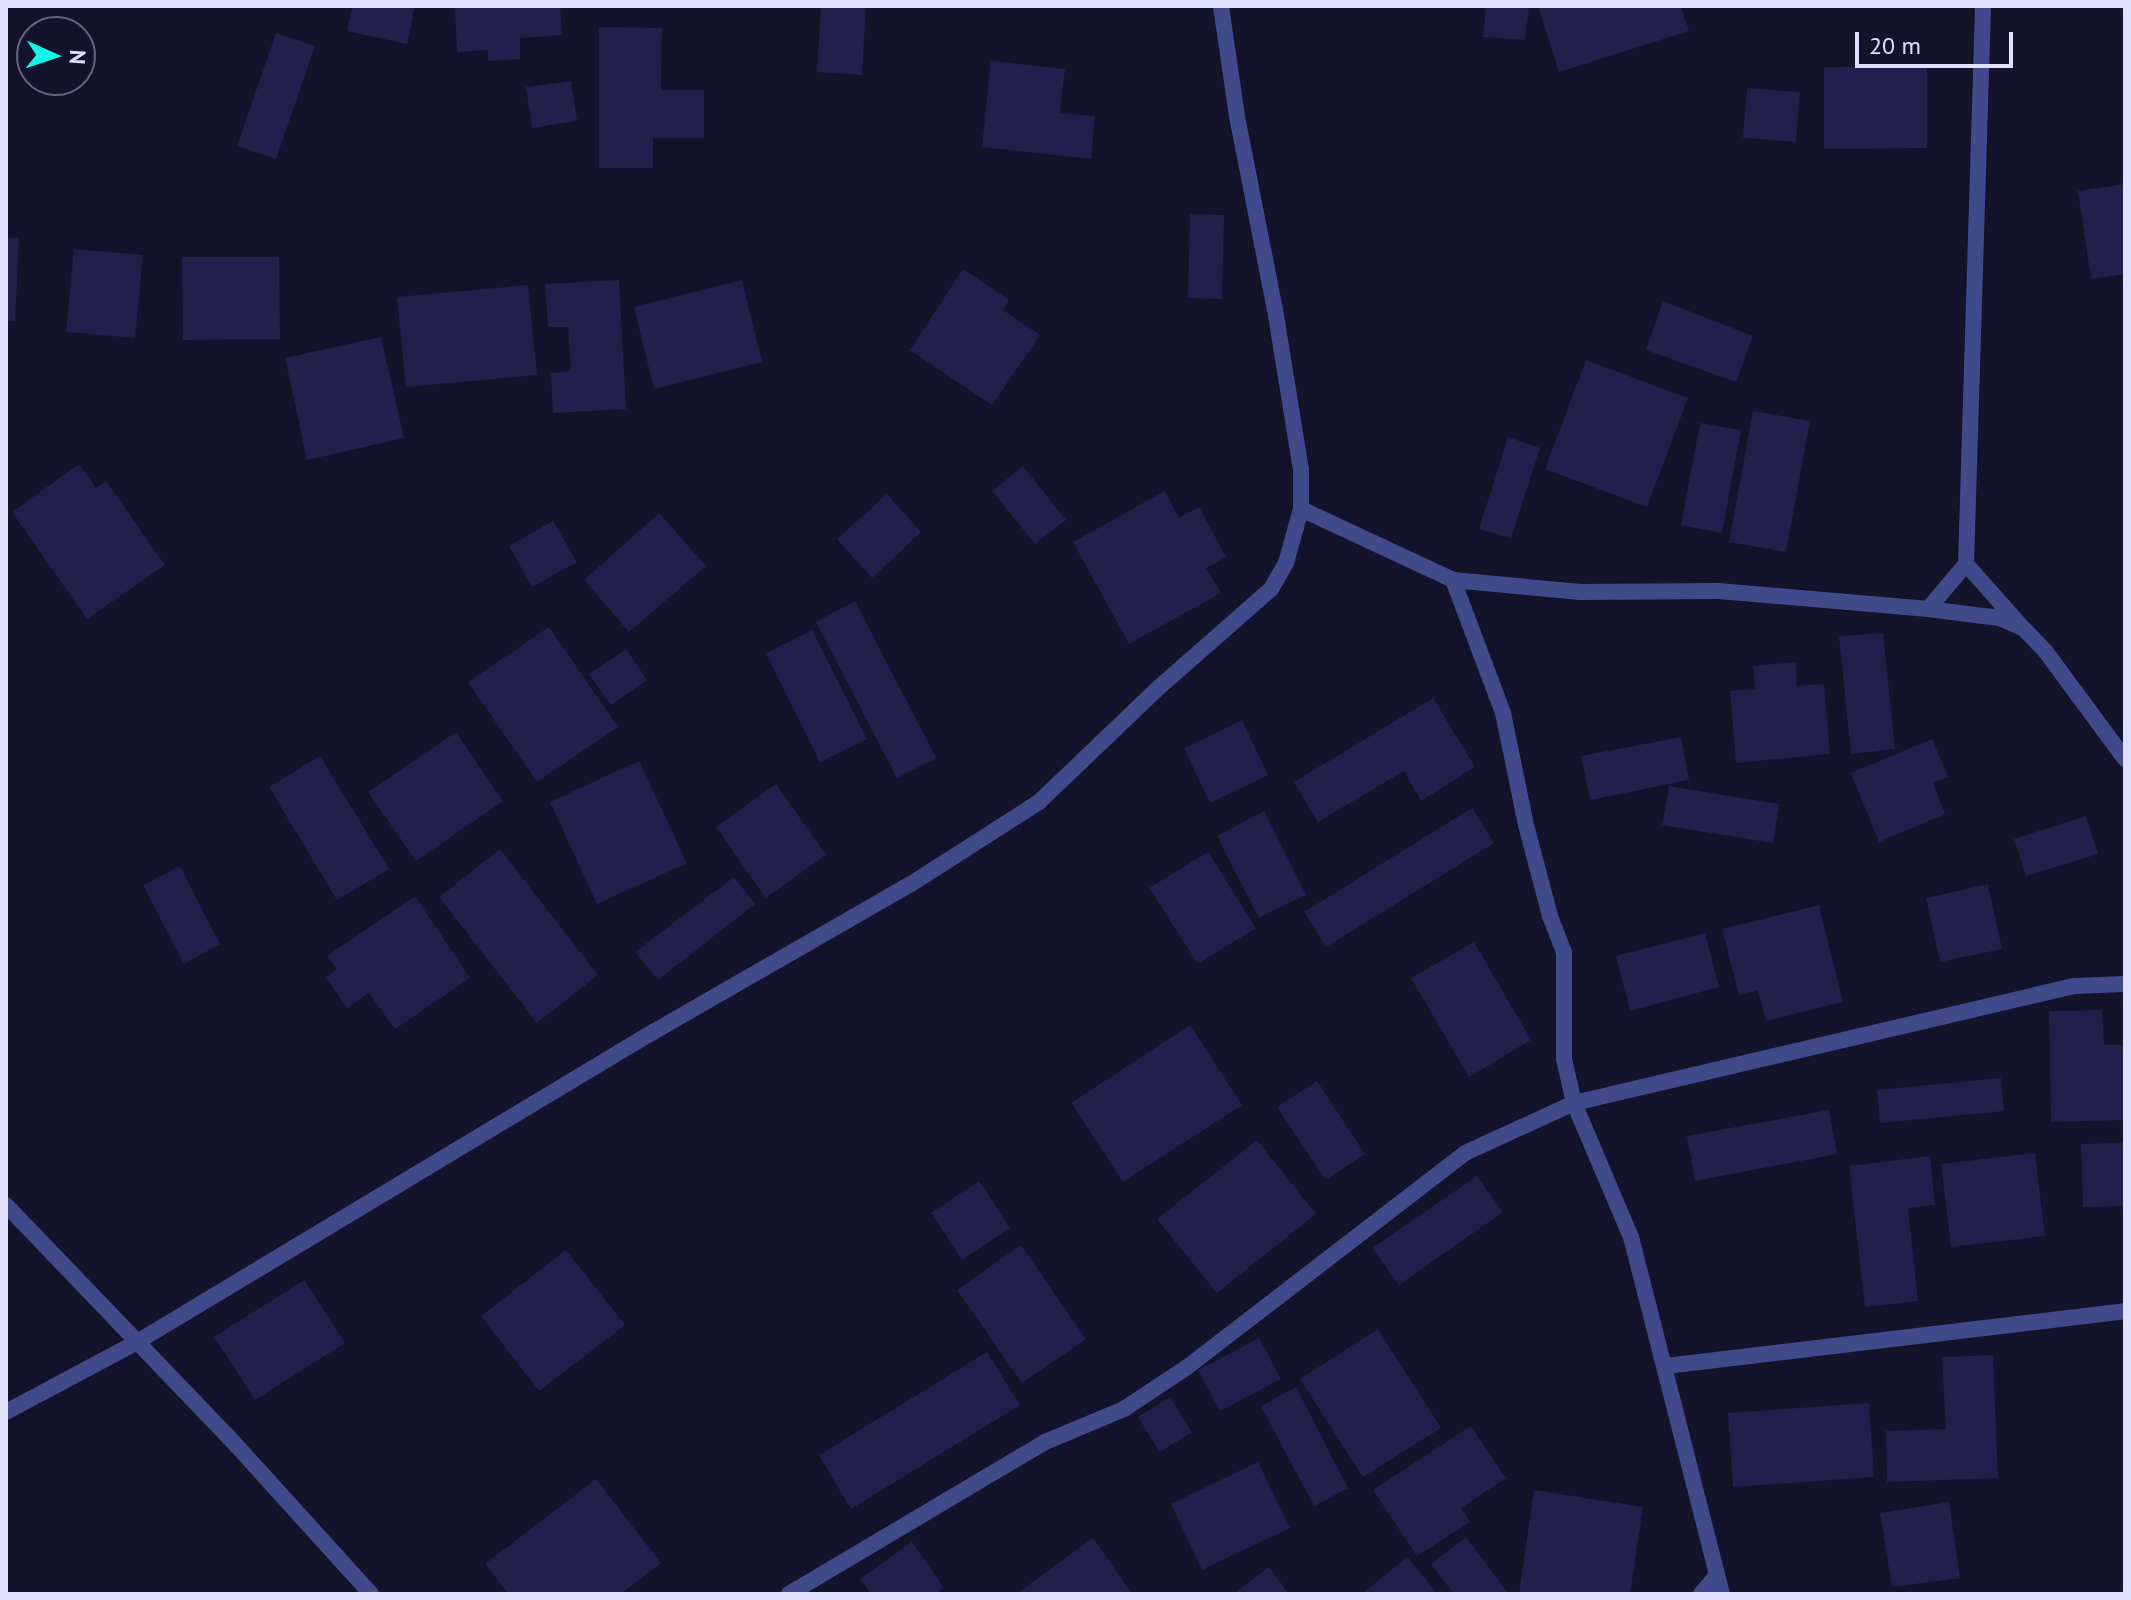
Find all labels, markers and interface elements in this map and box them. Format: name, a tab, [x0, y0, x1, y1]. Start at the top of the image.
north arrow	[16, 16, 96, 96]
scale bar	[1859, 16, 2017, 66]
text: 20 m	[1869, 30, 1921, 61]
text: N	[64, 49, 92, 65]

